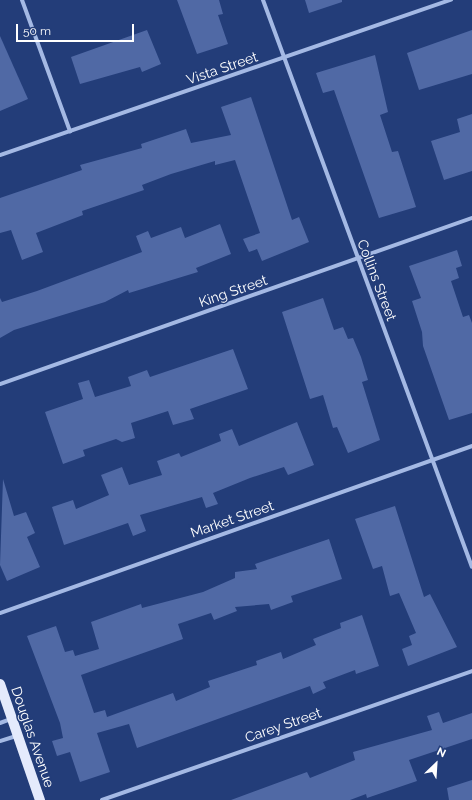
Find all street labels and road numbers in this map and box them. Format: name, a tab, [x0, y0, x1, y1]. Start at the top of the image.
street label: Vista Street	[184, 48, 260, 88]
street label: Collins Street	[354, 237, 400, 323]
street label: King Street	[197, 271, 269, 311]
street label: Market Street	[188, 497, 276, 541]
street label: Douglas Avenue	[8, 684, 58, 790]
street label: Carey Street	[242, 704, 324, 746]

